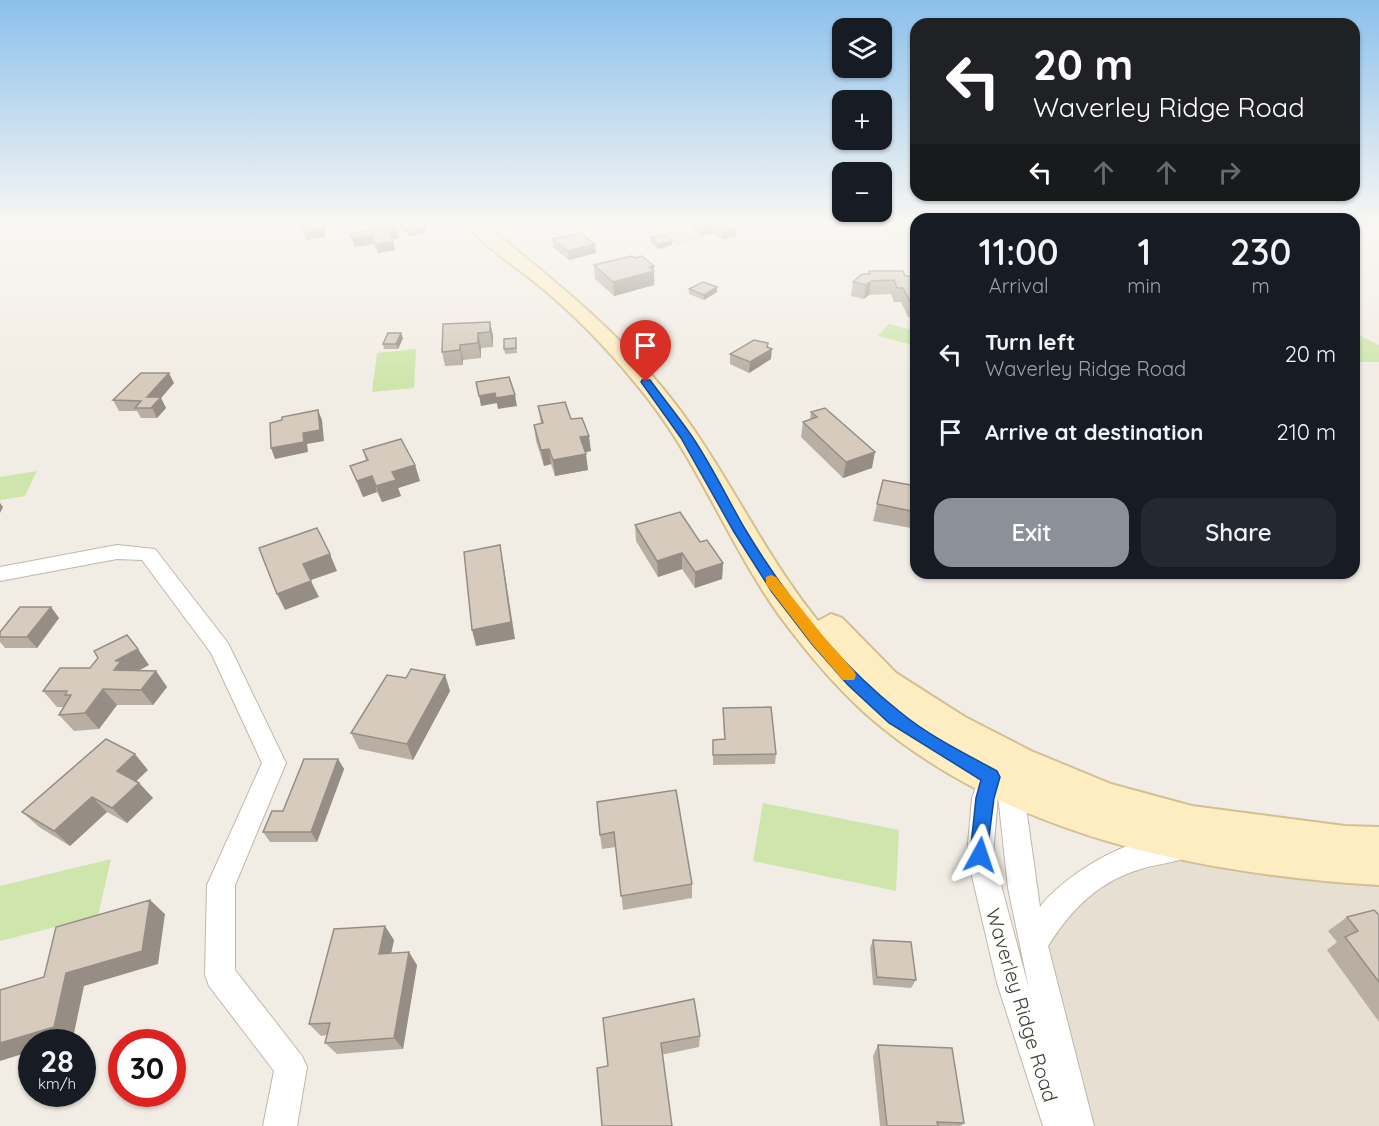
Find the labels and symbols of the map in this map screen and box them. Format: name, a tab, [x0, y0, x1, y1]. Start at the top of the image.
pin	[620, 320, 671, 382]
position arrow	[948, 823, 1012, 887]
street label: Waverley Ridge Road	[981, 905, 1063, 1105]
speed limit sign: 30	[108, 1029, 186, 1107]

